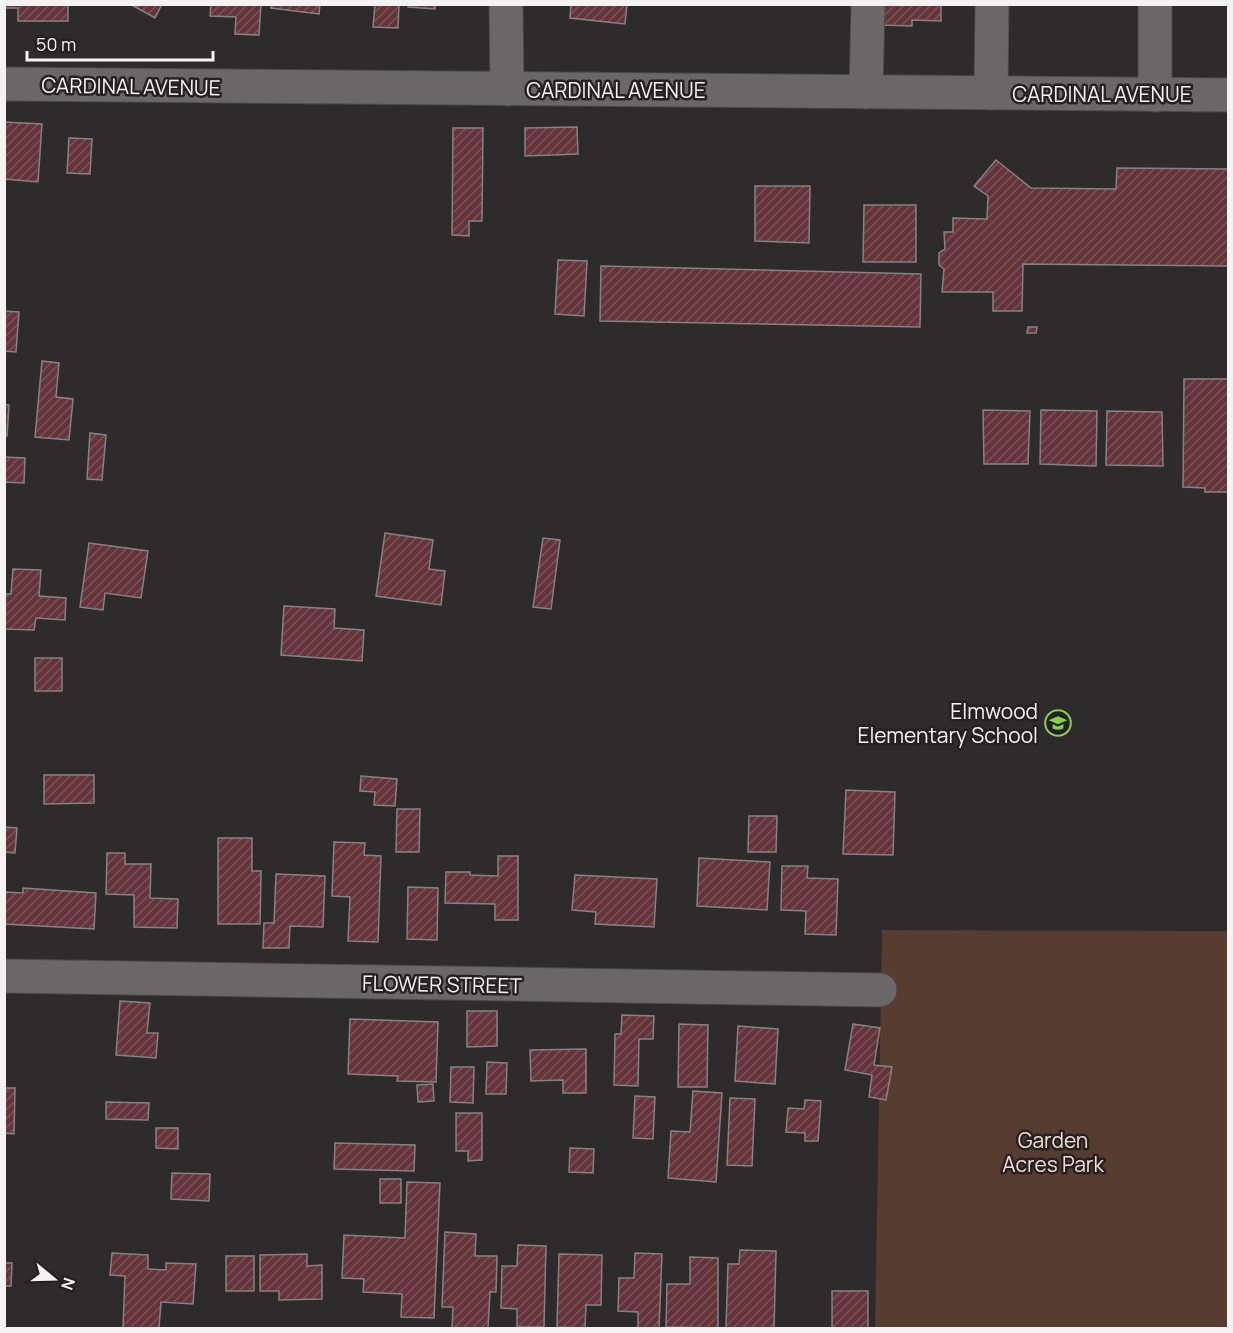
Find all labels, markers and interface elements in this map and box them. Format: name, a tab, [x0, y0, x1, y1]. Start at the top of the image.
scale bar	[27, 24, 213, 62]
text: 50 m	[36, 32, 76, 56]
street label: CARDINAL AVENUE	[41, 70, 221, 102]
street label: CARDINAL AVENUE	[526, 76, 706, 104]
street label: CARDINAL AVENUE	[1012, 80, 1192, 108]
place label: Elmwood Elementary School	[857, 697, 1038, 749]
school or university icon: Elmwood Elementary School	[1043, 708, 1073, 738]
street label: FLOWER STREET	[362, 969, 523, 999]
park label: Garden Acres Park	[1002, 1126, 1104, 1178]
north arrow	[24, 1249, 84, 1309]
text: N	[56, 1275, 80, 1293]

